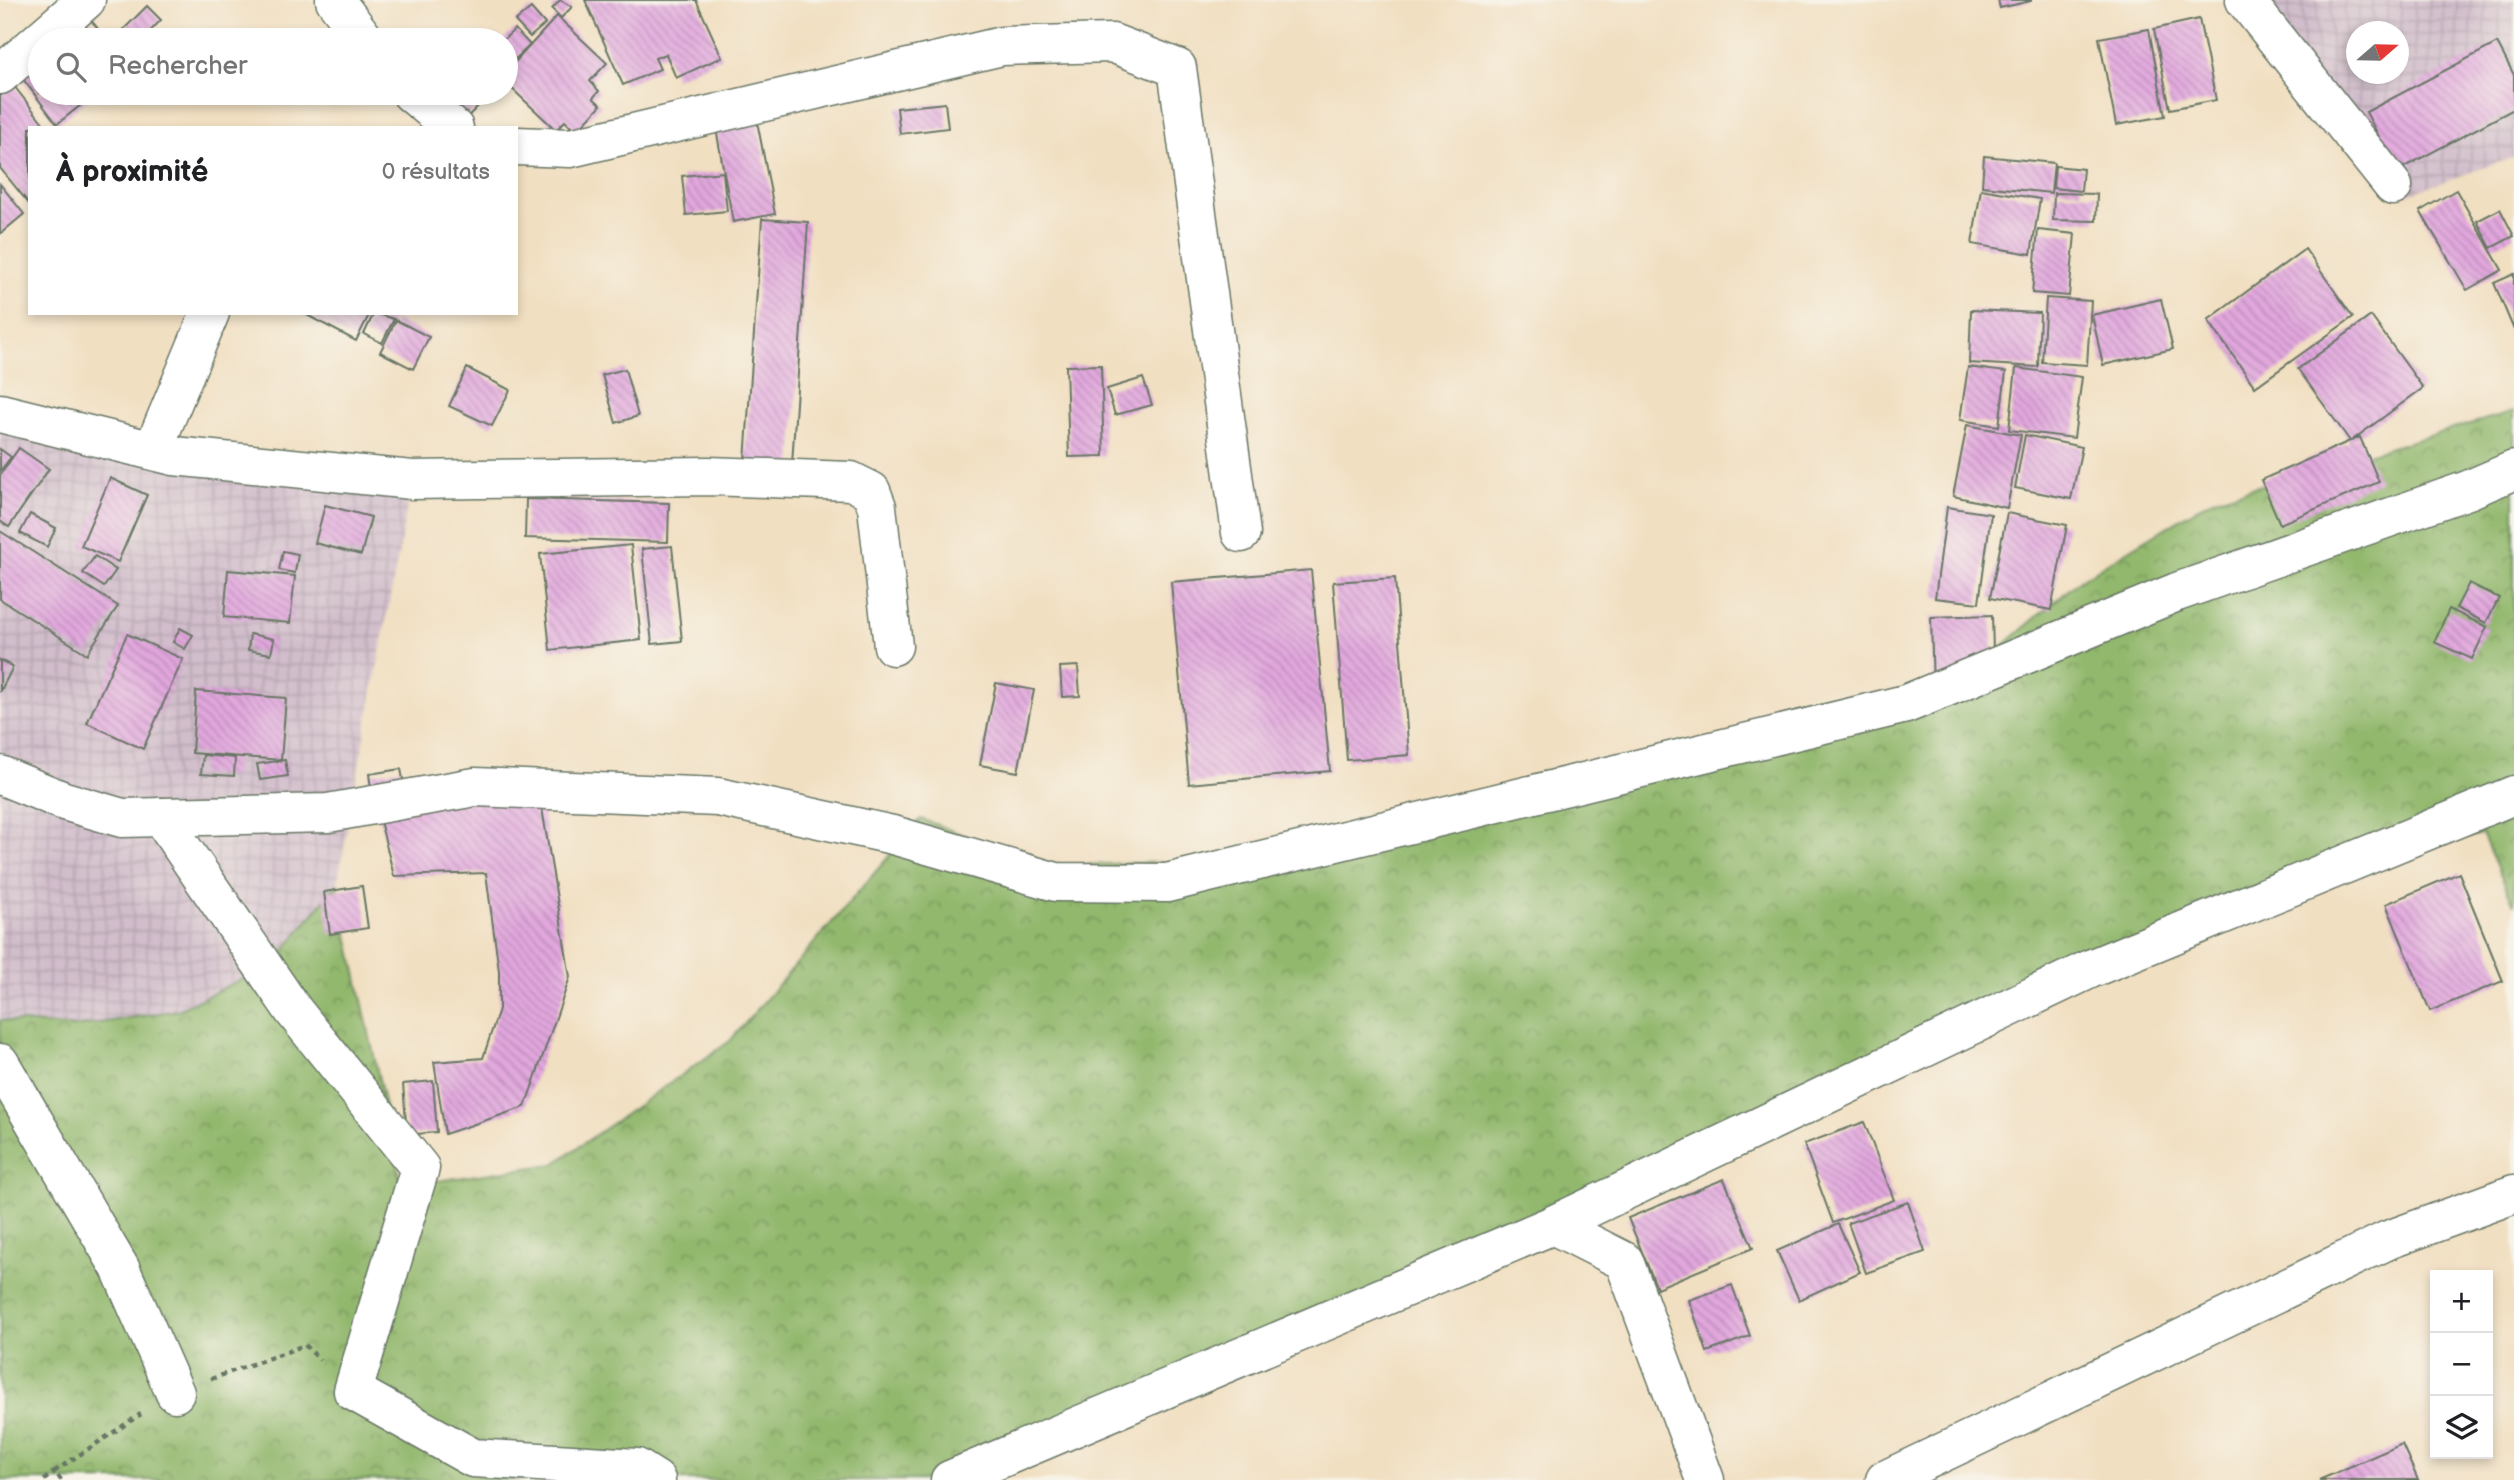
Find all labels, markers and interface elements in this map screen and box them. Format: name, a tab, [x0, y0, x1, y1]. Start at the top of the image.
north arrow	[2346, 21, 2409, 84]
search box	[28, 28, 518, 105]
icon: search	[52, 48, 90, 86]
text: Rechercher	[108, 51, 247, 82]
text: À proximité	[56, 154, 208, 190]
text: 0 résultats	[382, 158, 490, 186]
map controls	[2430, 1270, 2493, 1459]
button: +	[2430, 1270, 2493, 1333]
button: −	[2430, 1333, 2493, 1396]
button: layers	[2430, 1396, 2493, 1459]

